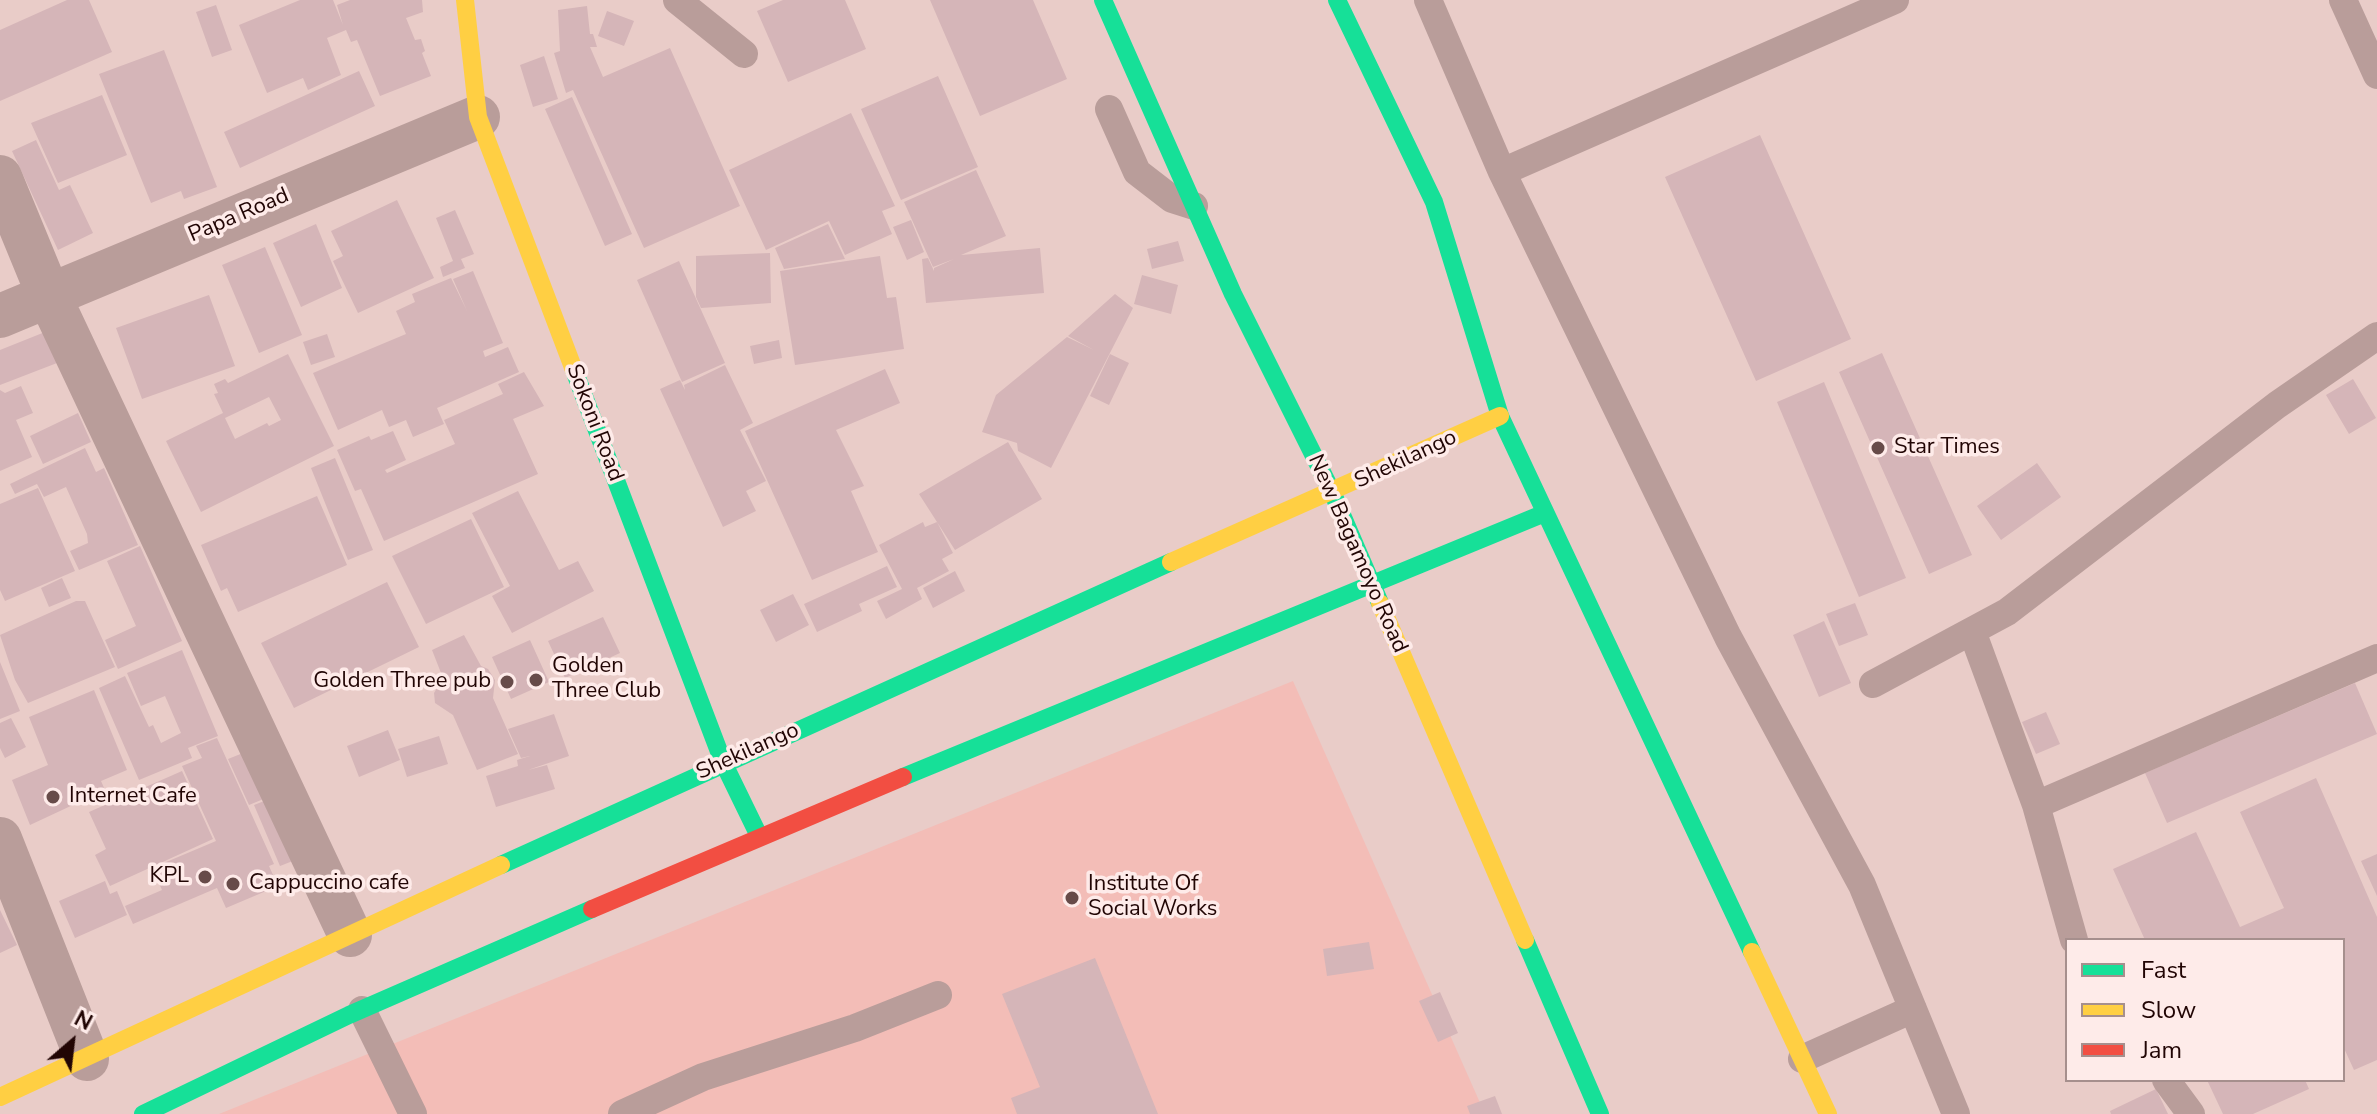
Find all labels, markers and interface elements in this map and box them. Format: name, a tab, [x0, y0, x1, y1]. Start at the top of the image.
street label: Papa Road	[185, 183, 293, 249]
street label: Sokoni Road	[560, 361, 628, 485]
street label: Shekilango	[1351, 425, 1461, 495]
place label: Star Times	[1894, 435, 2000, 461]
marker: Star Times	[1869, 439, 1887, 457]
street label: New Bagamoyo Road	[1301, 451, 1413, 657]
place label: Golden Three Club	[552, 654, 661, 706]
place label: Golden Three pub	[313, 669, 491, 695]
marker: Golden Three Club	[527, 671, 545, 689]
marker: Golden Three pub	[498, 673, 516, 691]
street label: Shekilango	[693, 718, 803, 786]
place label: Internet Cafe	[69, 784, 197, 810]
marker: Internet Cafe	[44, 788, 62, 806]
place label: KPL	[149, 864, 189, 890]
marker: KPL	[196, 868, 214, 886]
place label: Cappuccino cafe	[249, 871, 409, 897]
place label: Institute Of Social Works	[1088, 872, 1217, 924]
marker: Cappuccino cafe	[224, 875, 242, 893]
marker: Institute Of Social Works	[1063, 889, 1081, 907]
legend	[2065, 938, 2345, 1082]
text: Fast	[2141, 954, 2186, 986]
text: Slow	[2141, 994, 2196, 1026]
north arrow	[32, 1002, 112, 1082]
text: N	[69, 1004, 98, 1038]
text: Jam	[2141, 1034, 2182, 1066]

